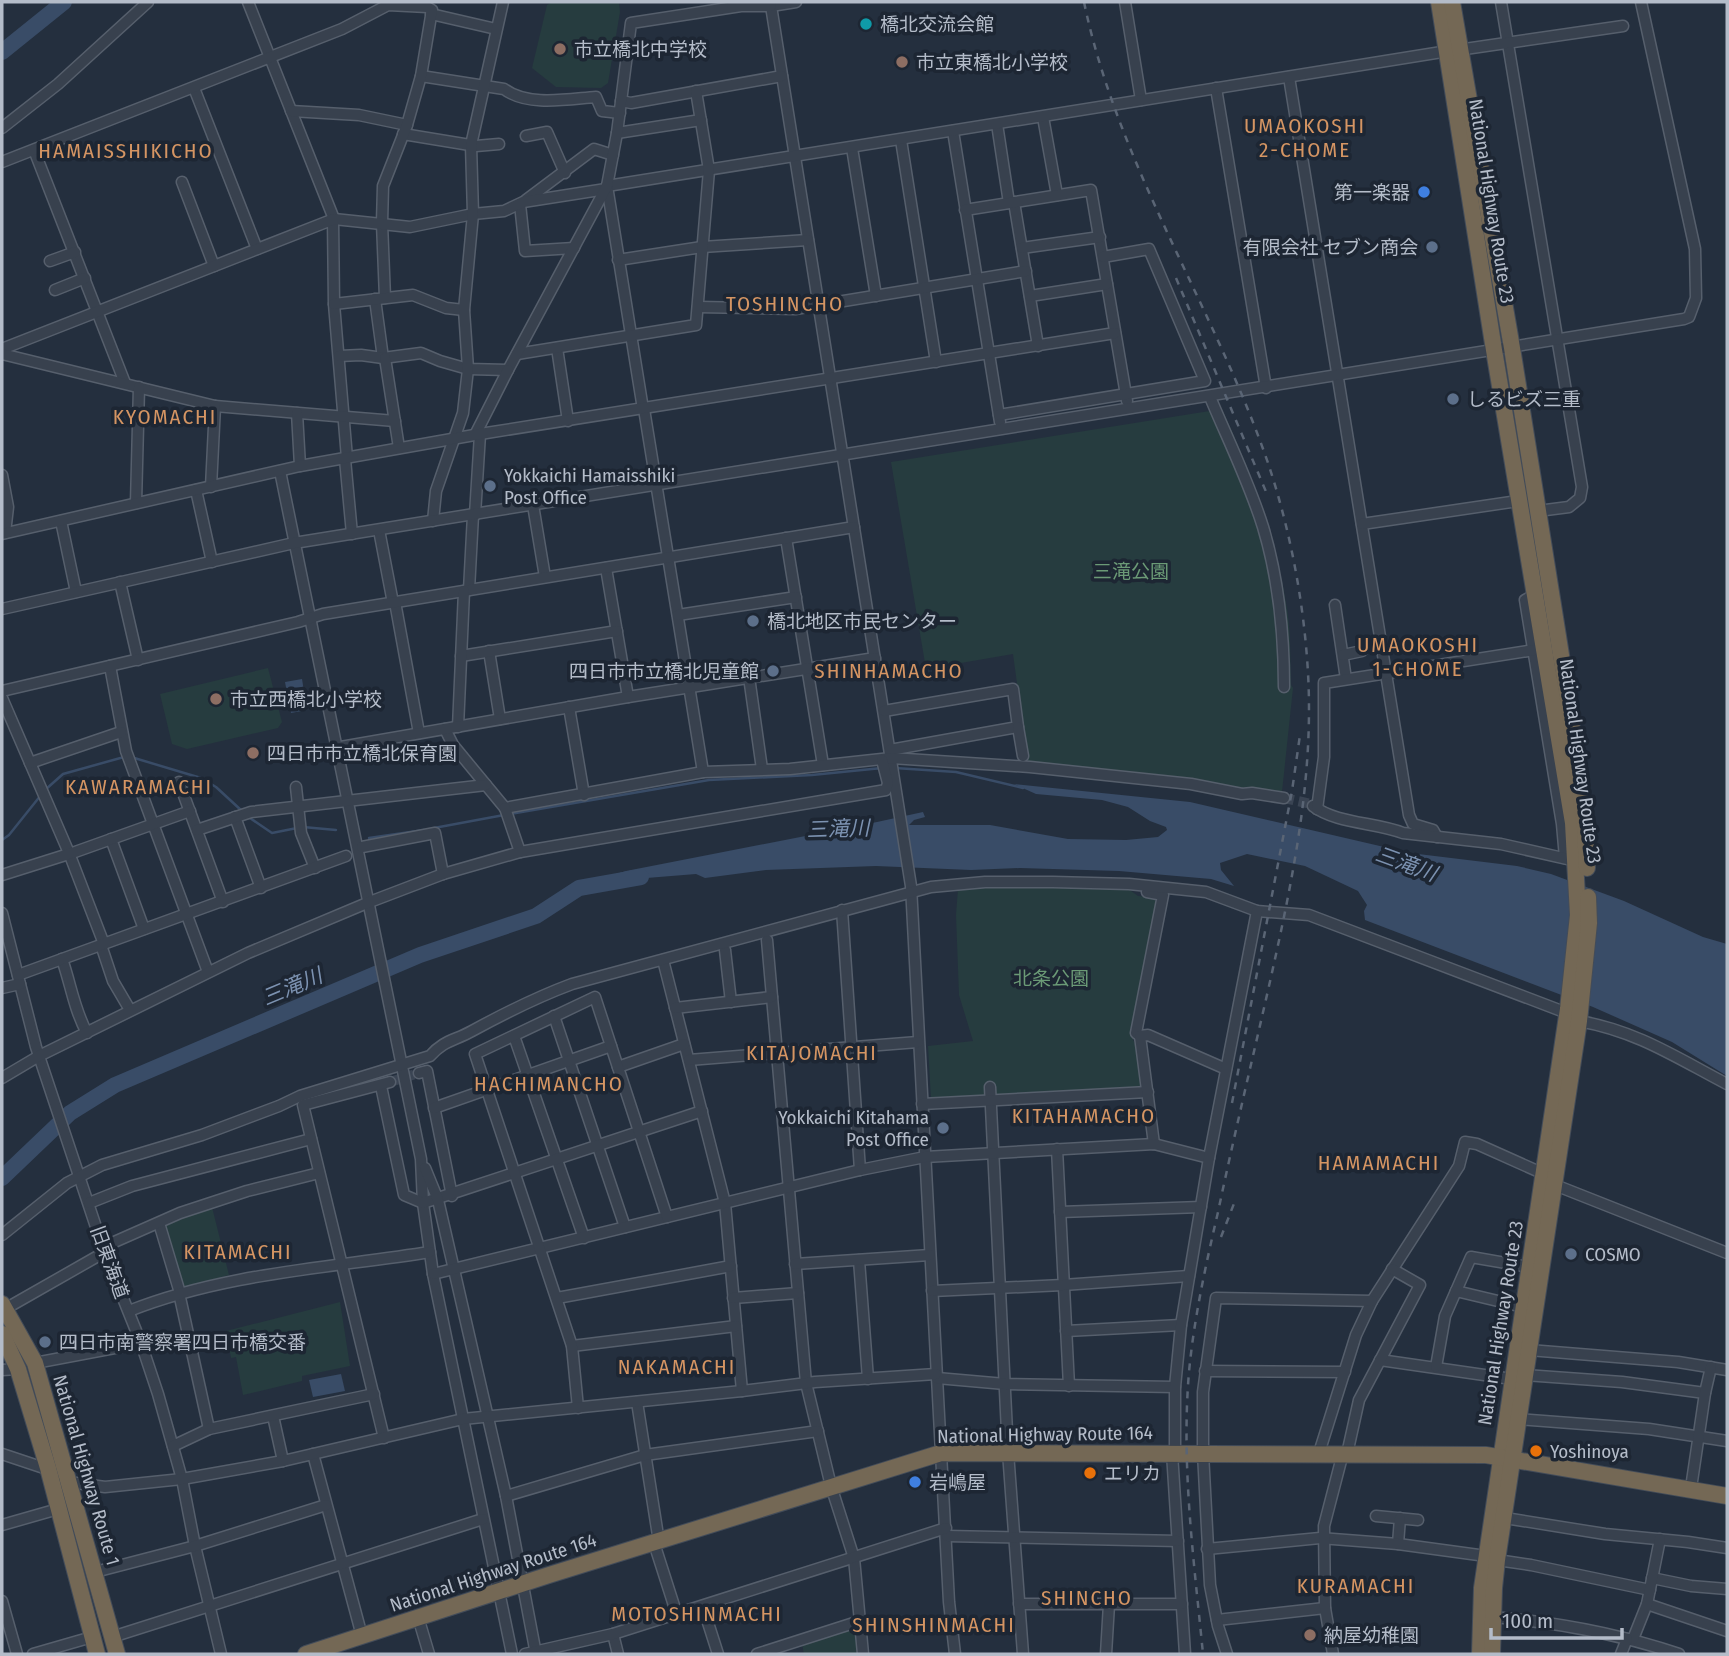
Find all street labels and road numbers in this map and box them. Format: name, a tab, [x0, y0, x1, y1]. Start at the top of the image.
street label: National Highway Route 23	[1464, 97, 1519, 305]
street label: National Highway Route 23	[1555, 657, 1606, 865]
street label: National Highway Route 23	[1473, 1219, 1528, 1427]
street label: 旧東海道	[86, 1223, 133, 1302]
street label: National Highway Route 1	[48, 1372, 125, 1568]
street label: National Highway Route 164	[937, 1421, 1153, 1448]
street label: National Highway Route 164	[387, 1528, 599, 1617]

